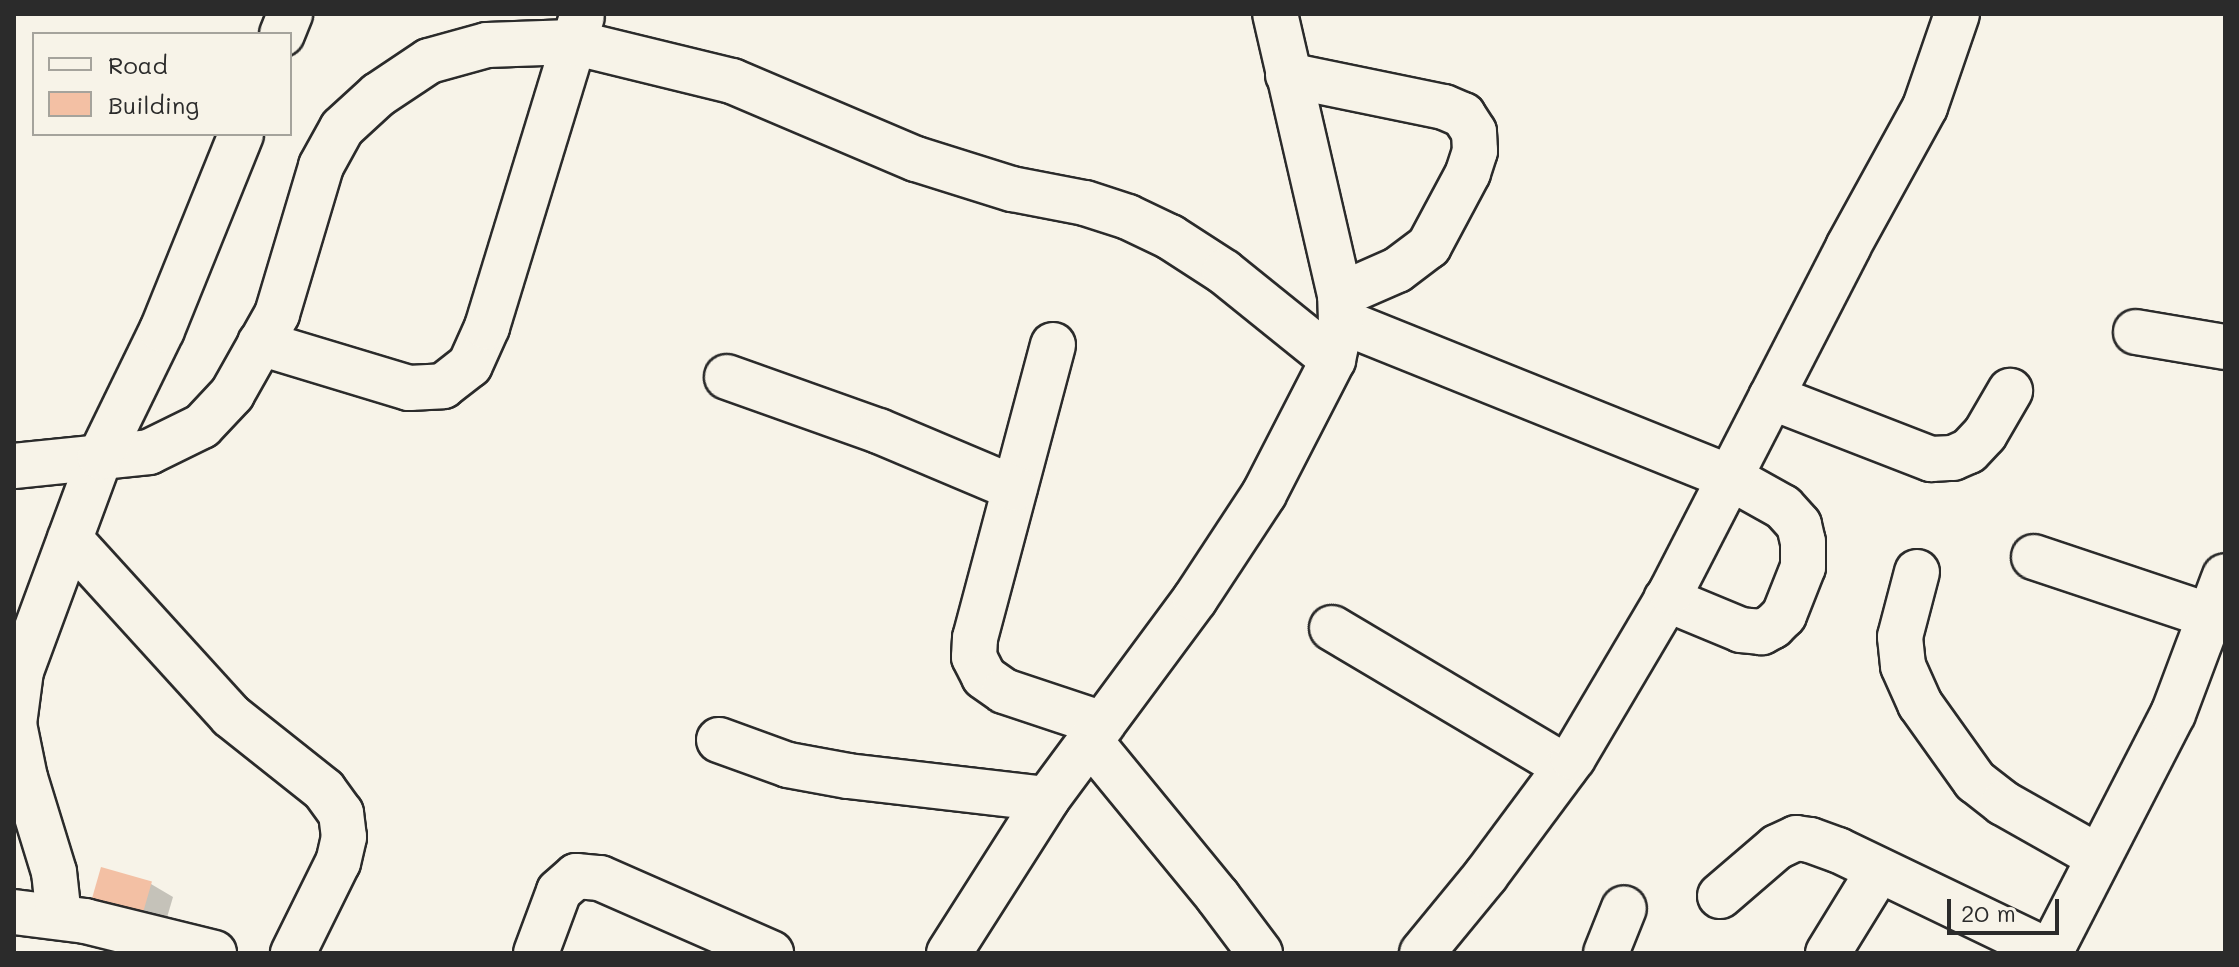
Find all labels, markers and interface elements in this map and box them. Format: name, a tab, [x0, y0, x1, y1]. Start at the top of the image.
legend	[32, 32, 292, 136]
text: Road	[108, 49, 168, 80]
text: Building	[108, 89, 199, 120]
scale bar	[1951, 883, 2063, 933]
text: 20 m	[1961, 897, 2016, 928]

